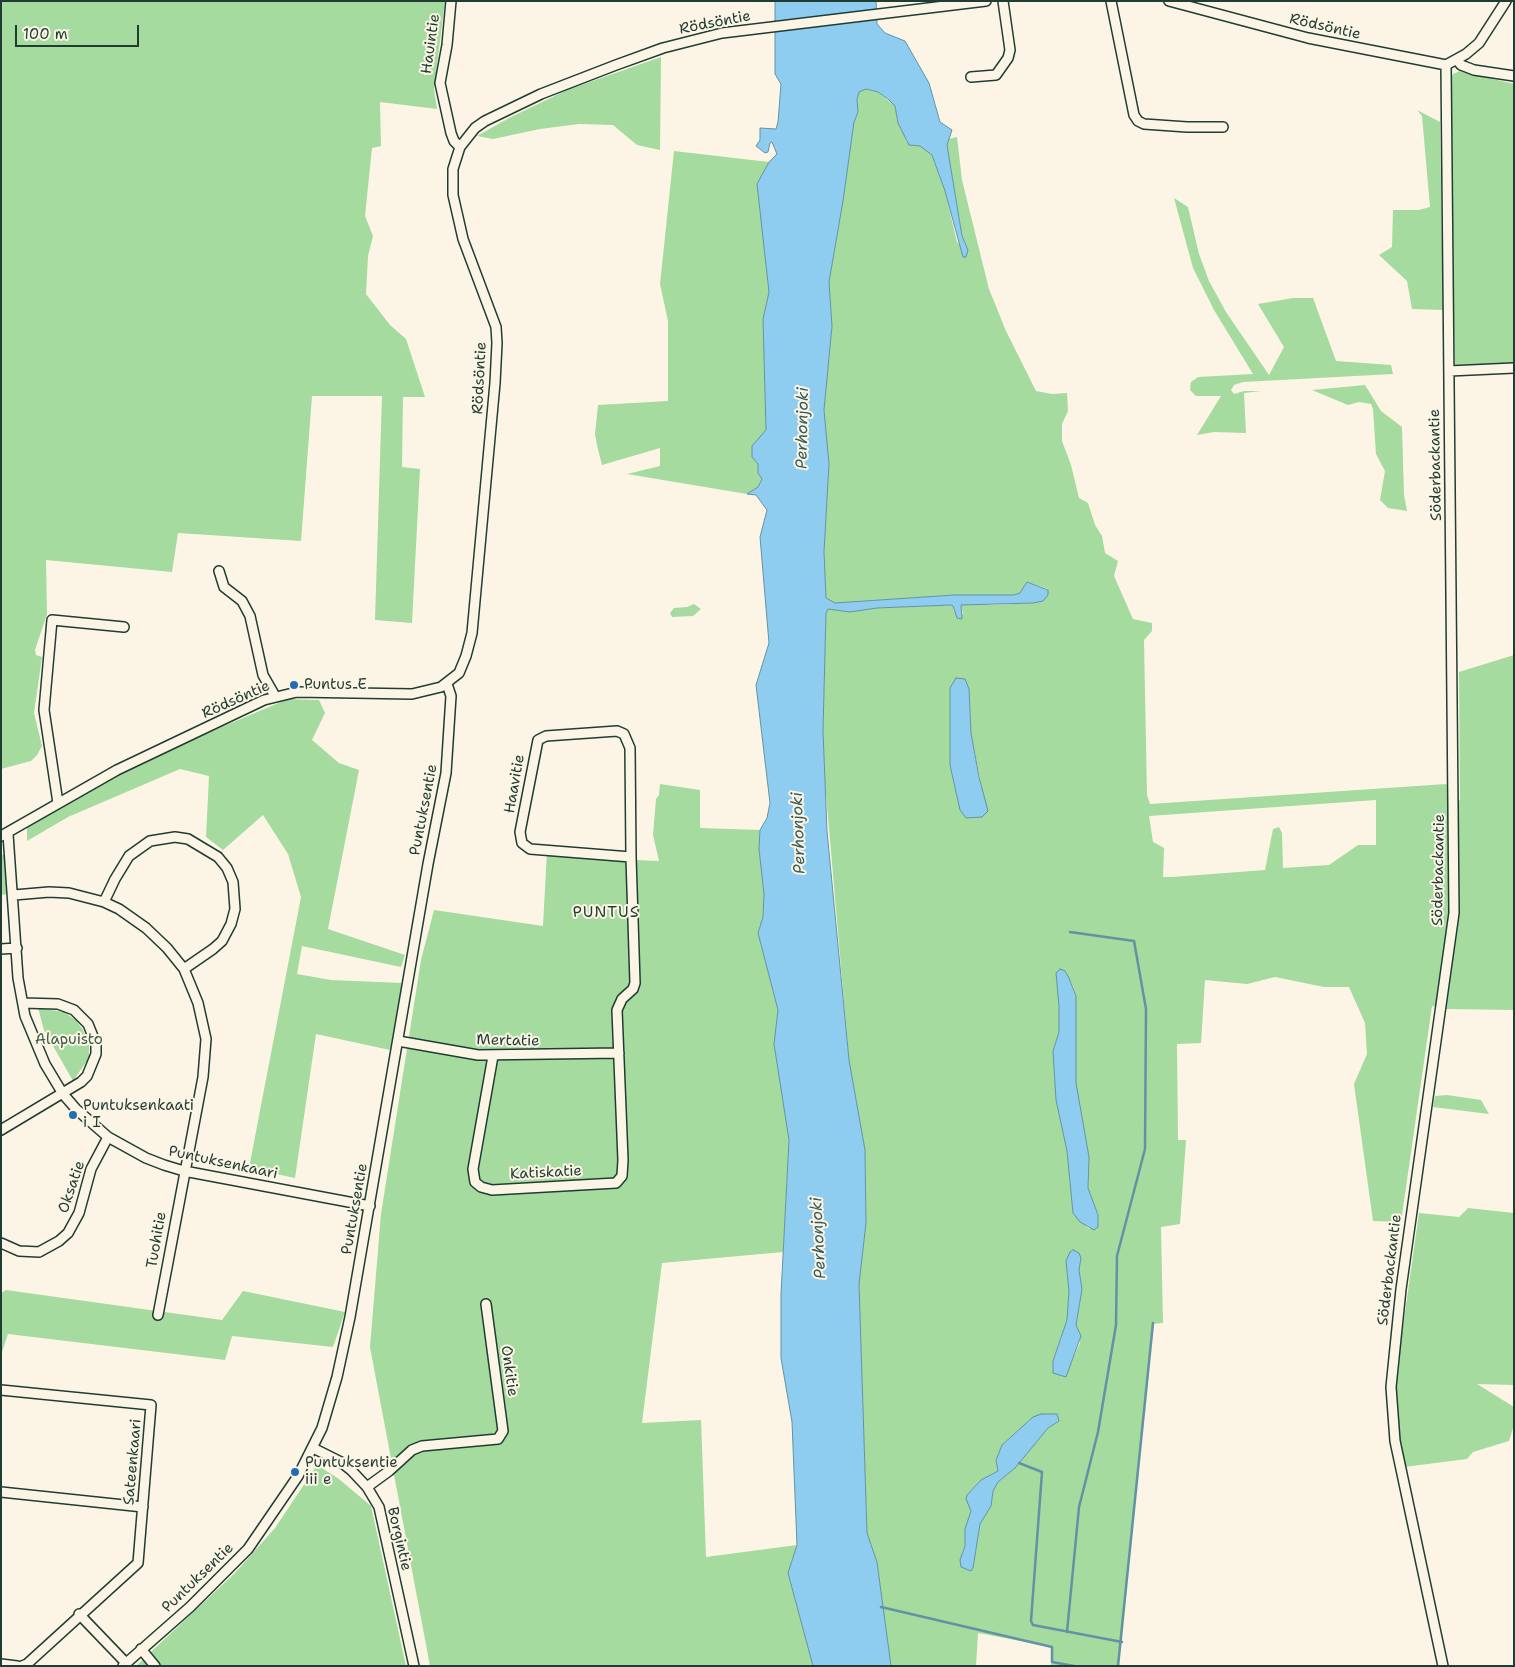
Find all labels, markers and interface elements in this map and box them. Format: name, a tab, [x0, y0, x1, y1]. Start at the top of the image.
street label: Rödsöntie	[678, 7, 752, 39]
street label: Rödsöntie	[1288, 10, 1362, 44]
street label: Hauintie	[418, 13, 444, 75]
scale bar	[18, 15, 141, 47]
text: 100 m	[23, 24, 68, 44]
street label: Rödsöntie	[469, 341, 491, 415]
water label: Perhonjoki	[793, 387, 813, 469]
street label: Söderbackantie	[1426, 409, 1446, 521]
place label: Puntus E	[304, 676, 367, 694]
street label: Rödsöntie	[199, 677, 273, 723]
marker: Puntus E	[288, 679, 300, 691]
street label: Haavitie	[501, 753, 529, 815]
street label: Puntuksentie	[406, 763, 442, 857]
water label: Perhonjoki	[788, 792, 810, 874]
street label: Söderbackantie	[1429, 814, 1449, 926]
district label: PUNTUS	[572, 903, 640, 923]
park label: Alapuisto	[35, 1031, 103, 1049]
street label: Mertatie	[476, 1031, 540, 1051]
place label: Puntuksenkaati i I	[83, 1097, 194, 1132]
marker: Puntuksenkaati i I	[67, 1109, 79, 1121]
street label: Puntuksenkaari	[167, 1143, 279, 1183]
street label: Oksatie	[55, 1158, 89, 1216]
street label: Puntuksentie	[338, 1162, 372, 1256]
street label: Katiskatie	[510, 1162, 582, 1184]
water label: Perhonjoki	[807, 1197, 831, 1279]
street label: Tuohitie	[143, 1210, 171, 1270]
street label: Söderbackantie	[1374, 1213, 1406, 1327]
street label: Onkitie	[497, 1344, 521, 1398]
street label: Sateenkaari	[120, 1418, 146, 1506]
place label: Puntuksentie iii e	[305, 1454, 398, 1489]
marker: Puntuksentie iii e	[289, 1466, 301, 1478]
street label: Borgintie	[383, 1505, 415, 1573]
street label: Puntuksentie	[158, 1539, 238, 1617]

